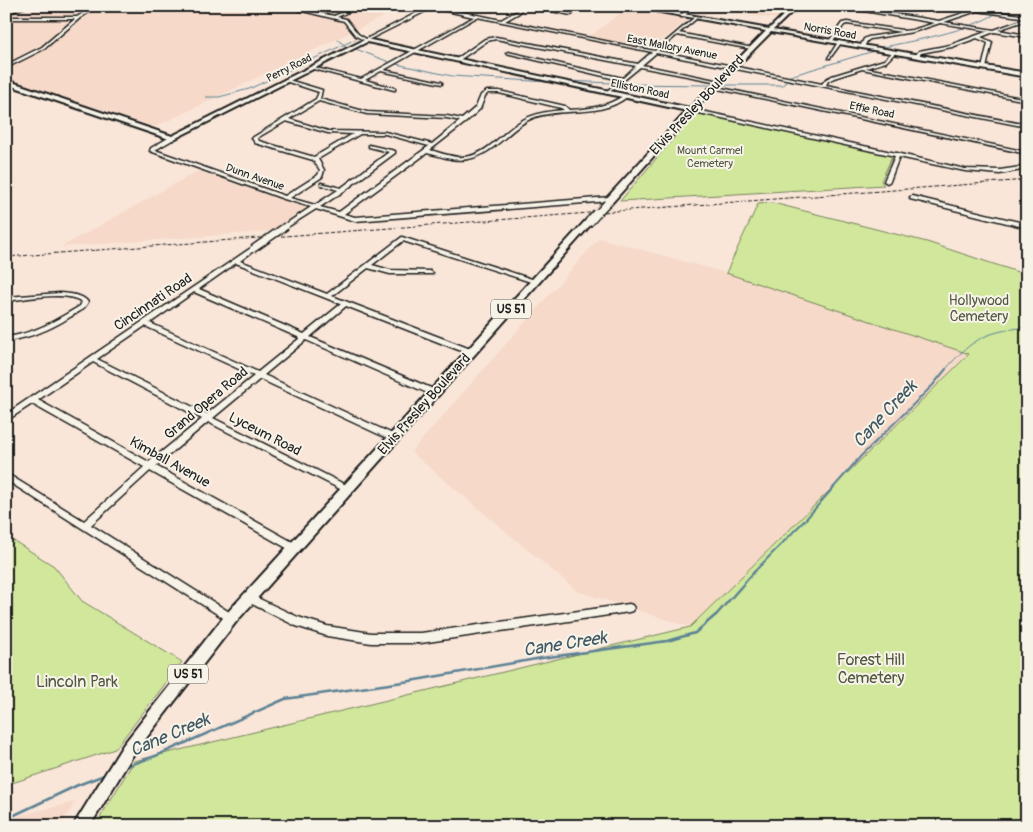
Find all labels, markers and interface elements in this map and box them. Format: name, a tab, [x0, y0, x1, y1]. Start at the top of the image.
street label: Norris Road	[803, 20, 857, 42]
street label: East Mallory Avenue	[626, 32, 719, 62]
street label: Perry Road	[264, 51, 314, 85]
street label: Elvis Presley Boulevard	[646, 51, 748, 158]
street label: Elliston Road	[610, 76, 670, 102]
street label: Effie Road	[848, 99, 896, 121]
park label: Mount Carmel Cemetery	[677, 144, 743, 170]
street label: Dunn Avenue	[224, 161, 286, 193]
street label: Cincinnati Road	[111, 270, 195, 334]
park label: Hollywood Cemetery	[949, 292, 1009, 325]
road number: US 51	[491, 300, 531, 318]
street label: Elvis Presley Boulevard	[374, 350, 474, 458]
street label: Grand Opera Road	[161, 363, 251, 443]
water label: Cane Creek	[848, 374, 923, 453]
street label: Lyceum Road	[226, 408, 304, 460]
street label: Kimball Avenue	[127, 433, 213, 491]
water label: Cane Creek	[522, 626, 610, 662]
park label: Forest Hill Cemetery	[837, 650, 905, 688]
road number: US 51	[168, 664, 208, 684]
park label: Lincoln Park	[36, 672, 118, 692]
water label: Cane Creek	[127, 707, 215, 762]

